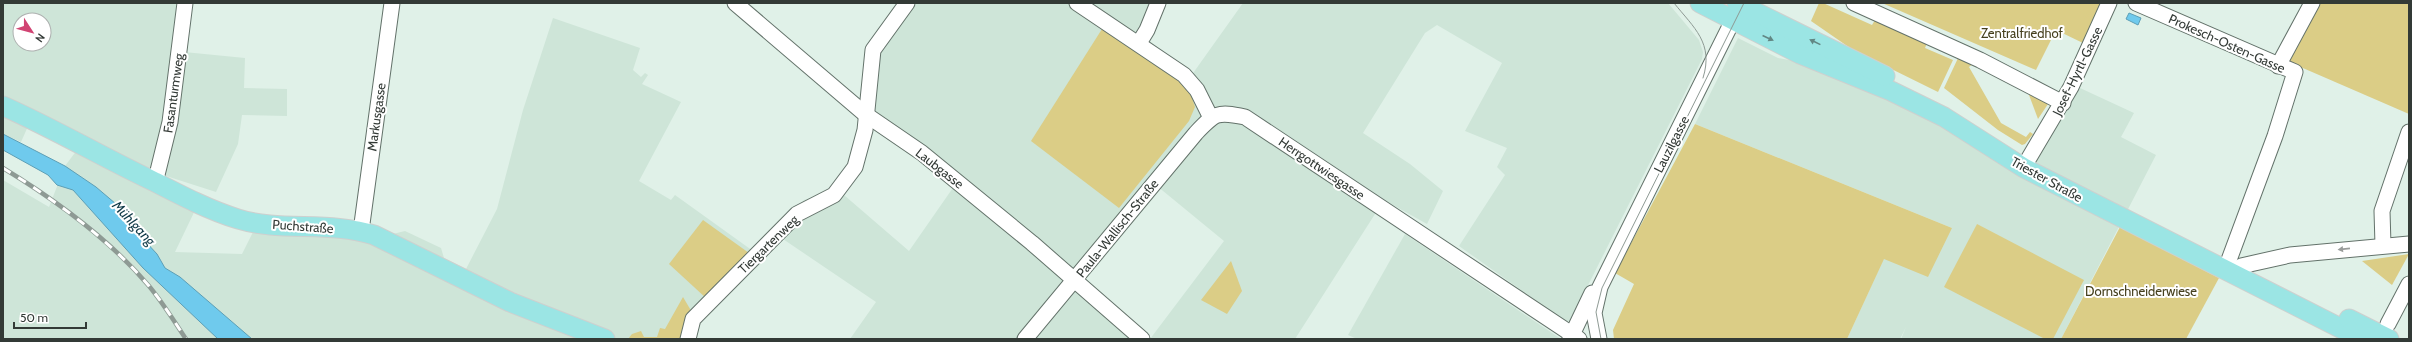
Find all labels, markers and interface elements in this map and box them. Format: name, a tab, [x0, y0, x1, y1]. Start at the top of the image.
street label: Prokesch-Osten-Gasse	[2166, 10, 2288, 76]
north arrow	[12, 12, 52, 52]
street label: Josef-Hyrtl-Gasse	[2048, 24, 2106, 119]
park label: Zentralfriedhof	[1981, 25, 2064, 41]
text: N	[32, 31, 48, 45]
one-way arrow	[1762, 35, 1773, 41]
one-way arrow	[1809, 39, 1821, 45]
street label: Fasanturmweg	[159, 52, 187, 134]
street label: Markusgasse	[363, 81, 389, 152]
street label: Lauzilgasse	[1650, 113, 1692, 175]
street label: Herrgottwiesgasse	[1276, 133, 1368, 203]
street label: Laubgasse	[913, 144, 968, 192]
street label: Triester Straße	[2009, 153, 2086, 205]
street label: Paula-Wallisch-Straße	[1072, 175, 1162, 280]
water label: Mühlgang	[108, 196, 160, 250]
street label: Tiergartenweg	[734, 211, 802, 277]
street label: Puchstraße	[272, 216, 334, 236]
one-way arrow	[2338, 246, 2350, 252]
park label: Dornschneiderwiese	[2085, 283, 2197, 299]
scale bar	[14, 304, 86, 330]
text: 50 m	[20, 310, 48, 325]

